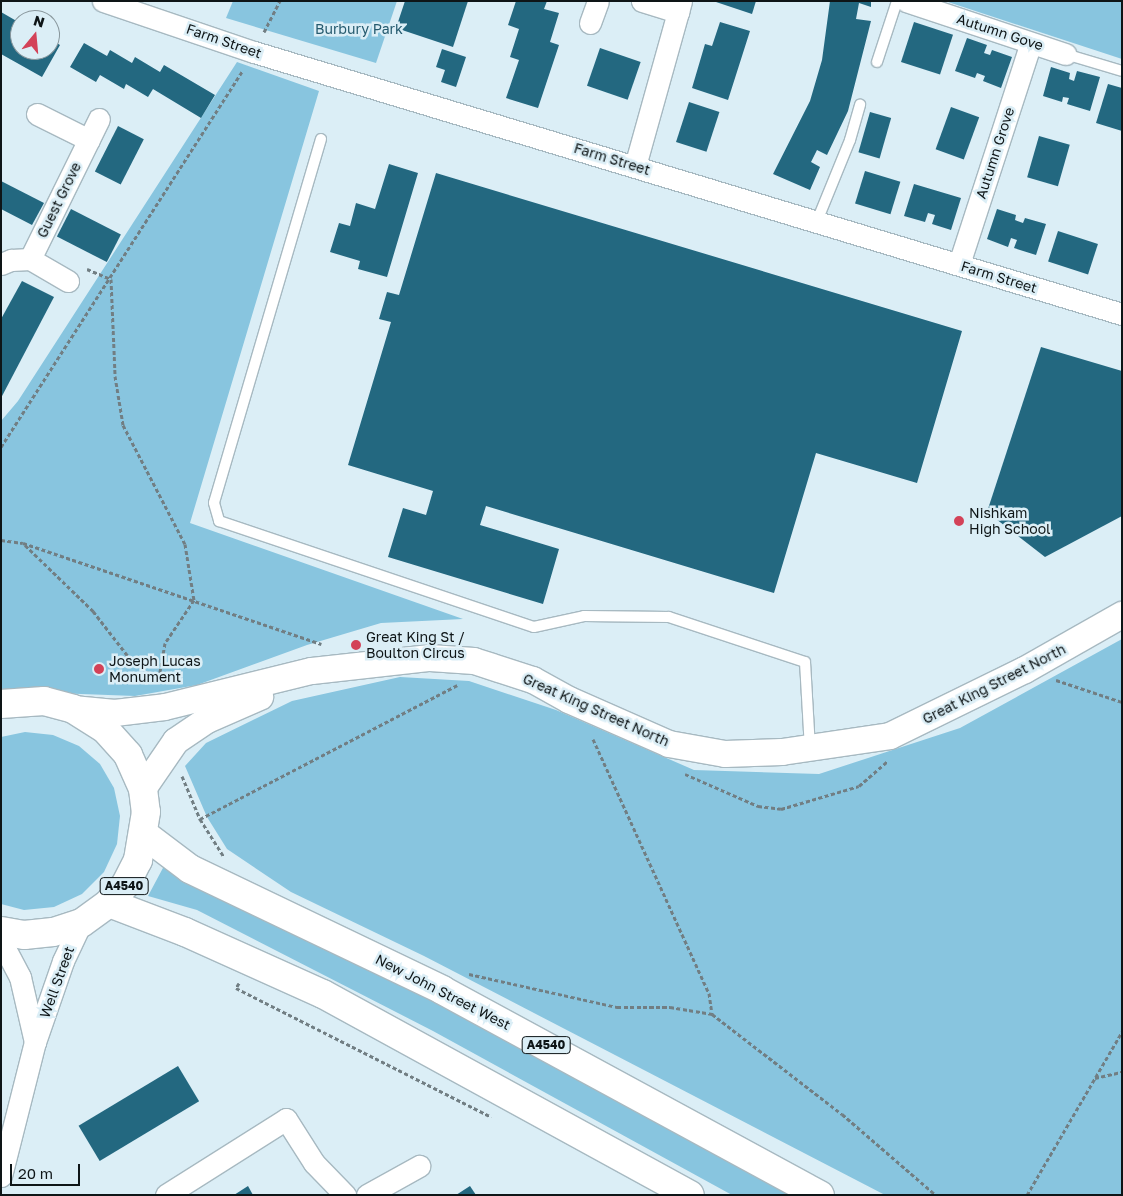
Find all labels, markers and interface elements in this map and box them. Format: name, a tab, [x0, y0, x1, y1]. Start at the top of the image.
north arrow	[10, 10, 60, 60]
street label: Autumn Gove	[955, 10, 1045, 54]
text: N	[32, 11, 47, 31]
street label: Farm Street	[184, 20, 264, 62]
park label: Burbury Park	[315, 21, 403, 37]
street label: Autumn Grove	[972, 105, 1018, 201]
street label: Farm Street	[572, 139, 652, 179]
street label: Guest Grove	[33, 159, 85, 241]
street label: Farm Street	[959, 257, 1039, 297]
place label: Nishkam High School	[969, 505, 1051, 538]
marker: Nishkam High School	[953, 515, 965, 527]
place label: Great King St / Boulton Circus	[366, 629, 465, 662]
marker: Great King St / Boulton Circus	[350, 639, 362, 651]
street label: Great King Street North	[920, 641, 1068, 727]
place label: Joseph Lucas Monument	[109, 653, 201, 686]
marker: Joseph Lucas Monument	[93, 663, 105, 675]
street label: Great King Street North	[520, 670, 672, 750]
road number: A4540	[99, 876, 149, 896]
street label: Well Street	[36, 944, 78, 1020]
street label: New John Street West	[373, 951, 513, 1033]
road number: A4540	[521, 1036, 571, 1054]
scale bar	[12, 1154, 82, 1186]
text: 20 m	[18, 1164, 53, 1182]

